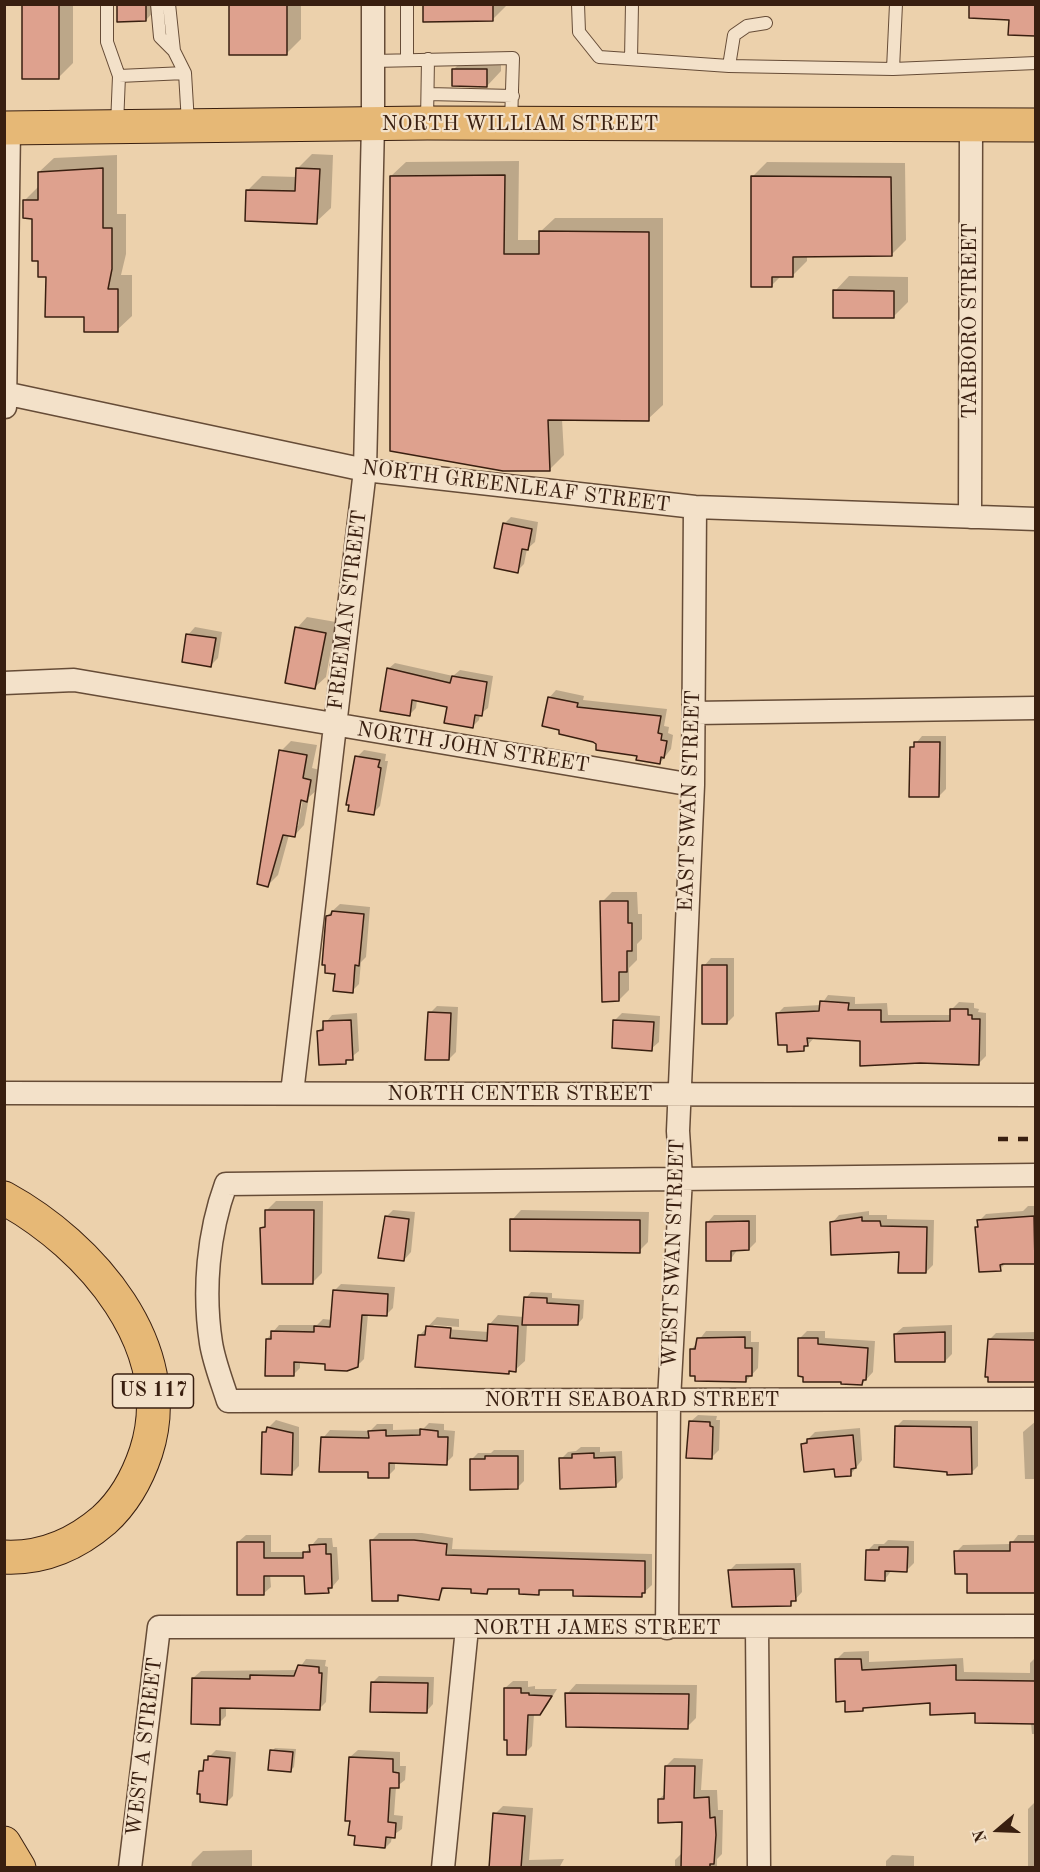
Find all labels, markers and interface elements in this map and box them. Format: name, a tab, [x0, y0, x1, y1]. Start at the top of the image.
street label: NORTH WILLIAM STREET	[382, 111, 658, 137]
street label: TARBORO STREET	[957, 223, 983, 419]
street label: NORTH GREENLEAF STREET	[360, 456, 672, 518]
street label: FREEMAN STREET	[323, 509, 373, 711]
street label: EAST SWAN STREET	[674, 690, 706, 912]
street label: NORTH JOHN STREET	[355, 717, 591, 779]
street label: NORTH CENTER STREET	[387, 1081, 653, 1107]
street label: WEST SWAN STREET	[657, 1138, 691, 1368]
road number: US 117	[112, 1374, 194, 1408]
street label: NORTH SEABOARD STREET	[484, 1387, 780, 1413]
street label: NORTH JAMES STREET	[473, 1615, 721, 1641]
street label: WEST A STREET	[122, 1656, 168, 1838]
north arrow	[968, 1800, 1028, 1860]
text: N	[971, 1827, 991, 1844]

